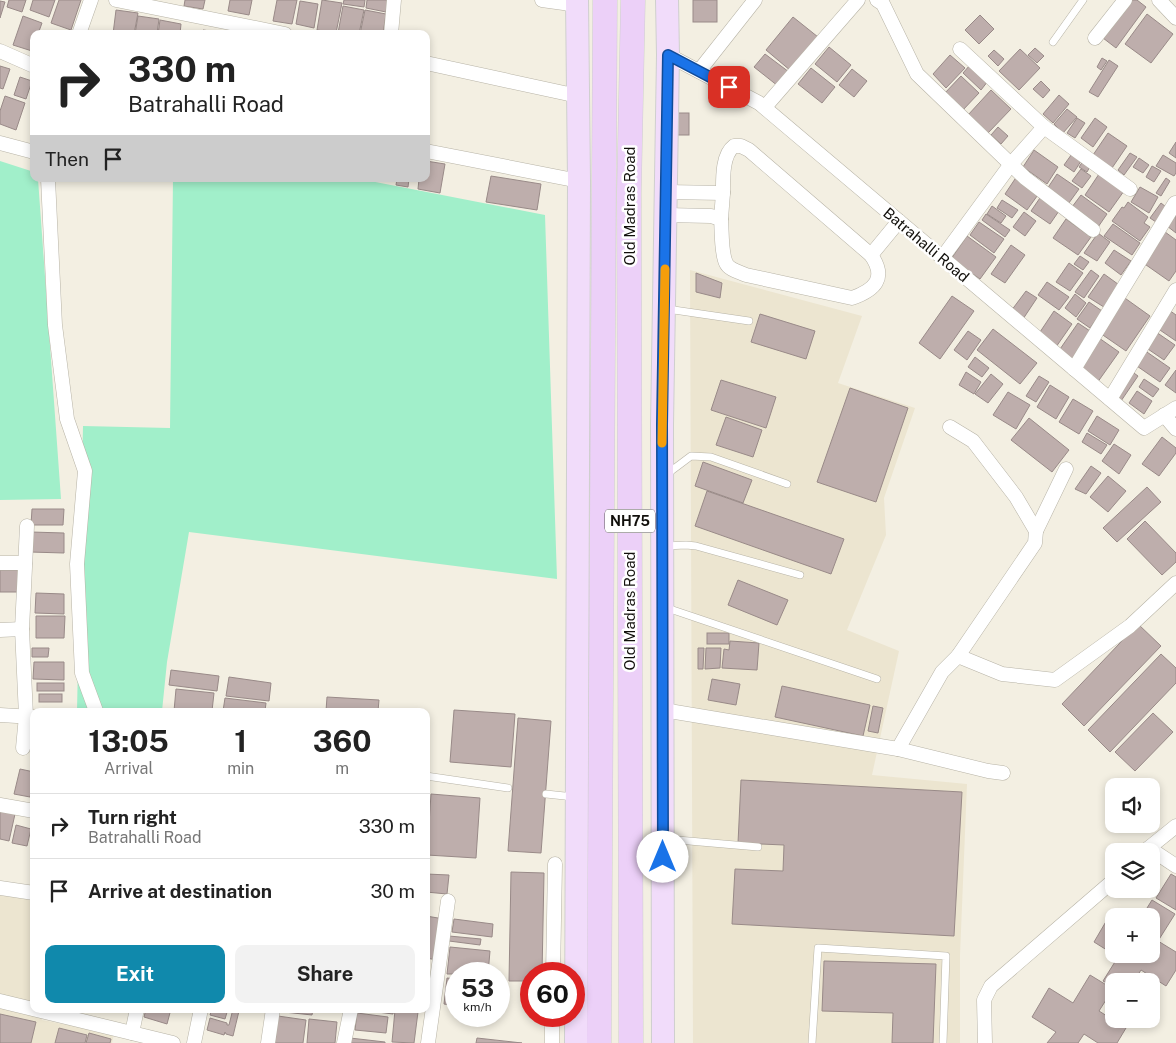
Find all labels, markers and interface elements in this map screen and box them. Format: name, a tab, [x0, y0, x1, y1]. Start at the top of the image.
text: 330 m	[128, 49, 236, 90]
icon: right	[45, 50, 110, 115]
pin	[708, 66, 750, 108]
icon: arrive	[715, 73, 743, 101]
text: Batrahalli Road	[128, 91, 284, 117]
icon: arrive	[99, 145, 127, 173]
street label: Old Madras Road	[621, 147, 638, 265]
text: Then	[45, 148, 89, 170]
street label: Batrahalli Road	[880, 204, 973, 285]
road number: NH75	[605, 510, 655, 532]
street label: Old Madras Road	[621, 552, 638, 670]
text: 13:05	[88, 723, 169, 759]
text: 1	[234, 723, 247, 759]
text: 360	[313, 723, 372, 759]
text: Arrival	[104, 759, 153, 778]
text: min	[227, 759, 254, 778]
text: m	[335, 759, 349, 778]
map controls	[1105, 778, 1160, 1028]
button: sound	[1105, 778, 1160, 833]
text: Turn right	[88, 806, 177, 828]
icon: right	[45, 812, 73, 840]
text: 330 m	[359, 815, 415, 837]
text: Batrahalli Road	[88, 828, 201, 847]
position arrow	[636, 830, 688, 882]
button: layers	[1105, 843, 1160, 898]
icon: arrive	[45, 877, 73, 905]
text: Arrive at destination	[88, 880, 272, 902]
text: 30 m	[370, 880, 415, 902]
button: +	[1105, 908, 1160, 963]
button: Exit	[45, 945, 225, 1003]
button: Share	[235, 945, 415, 1003]
speed limit sign: 60	[520, 962, 585, 1027]
text: 53	[461, 973, 494, 1003]
button: −	[1105, 973, 1160, 1028]
text: km/h	[463, 1000, 492, 1014]

